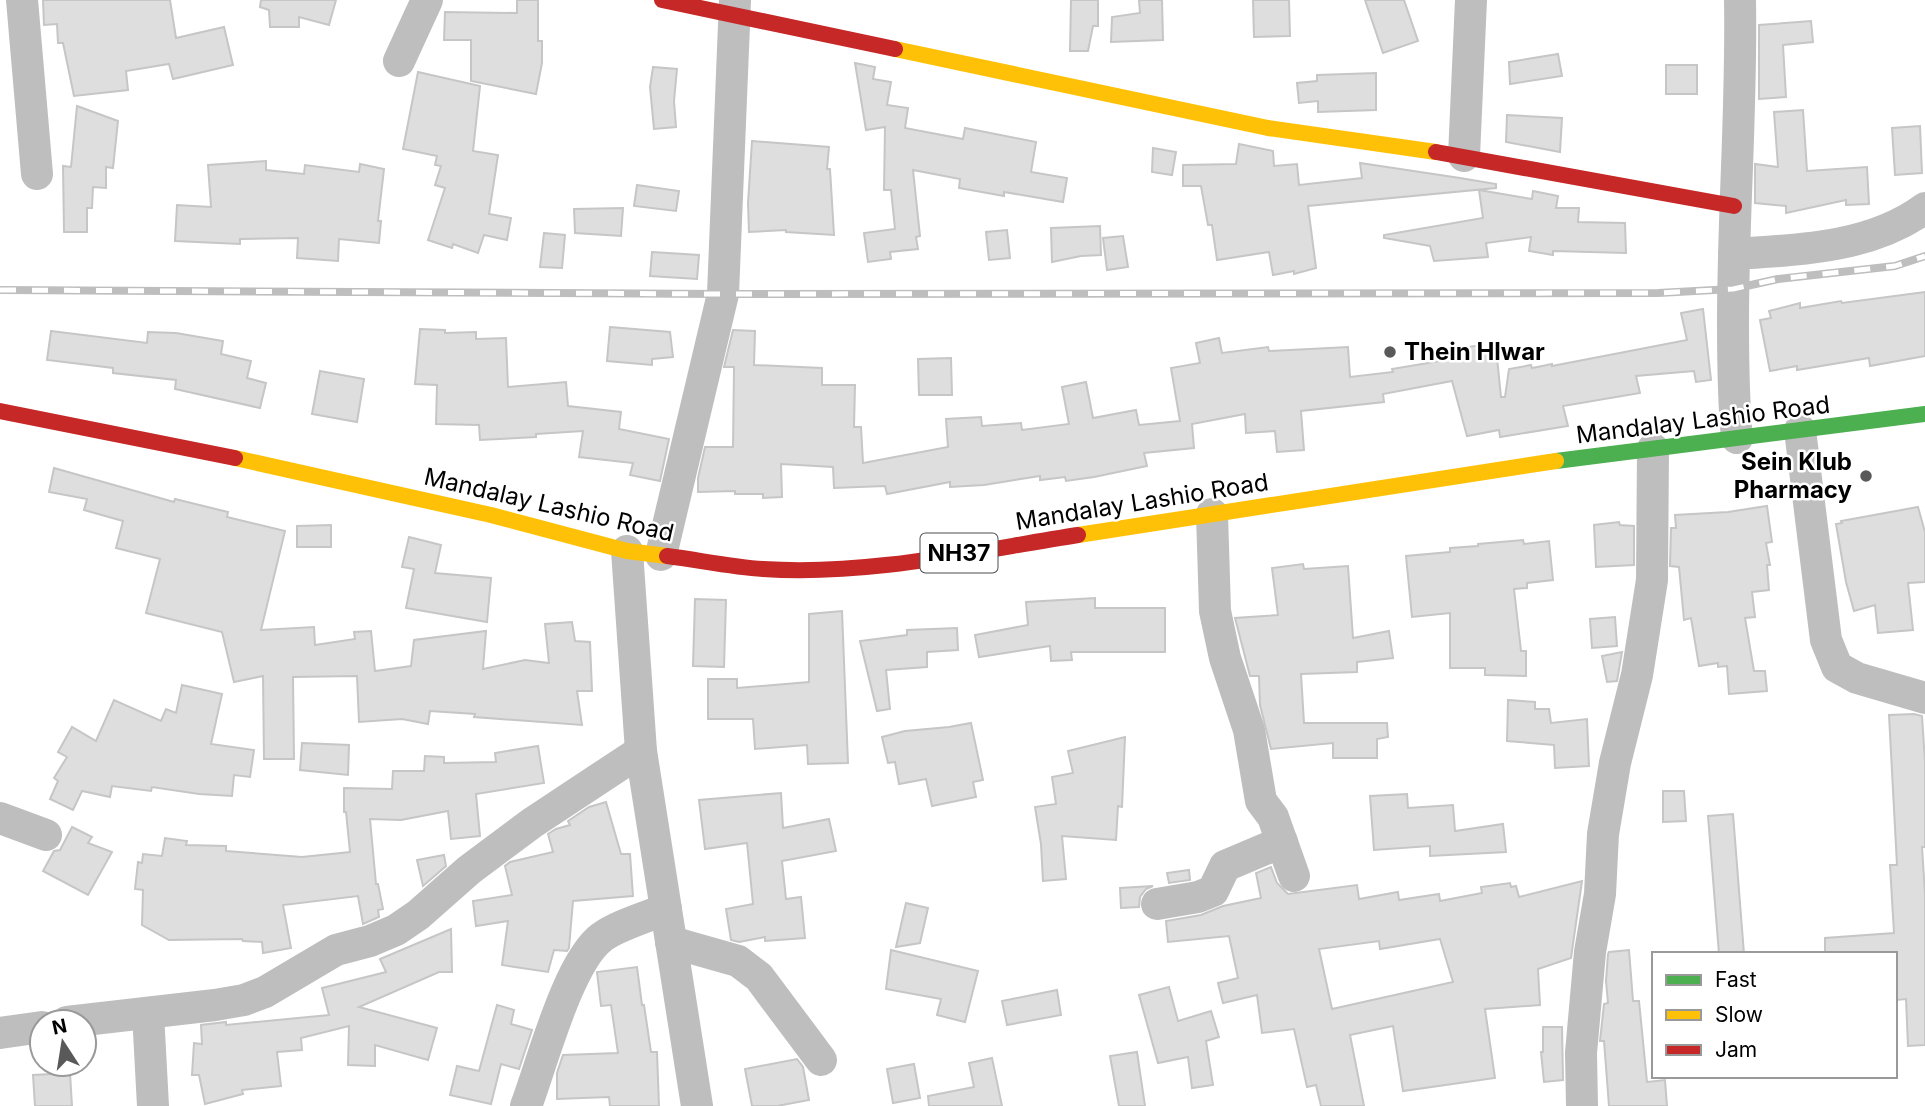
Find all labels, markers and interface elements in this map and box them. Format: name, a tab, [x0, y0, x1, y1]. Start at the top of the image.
place label: Thein Hlwar	[1404, 337, 1545, 366]
marker: Thein Hlwar	[1382, 344, 1398, 360]
street label: Mandalay Lashio Road	[1574, 390, 1831, 449]
place label: Sein Klub Pharmacy	[1734, 447, 1853, 504]
street label: Mandalay Lashio Road	[421, 462, 677, 547]
street label: Mandalay Lashio Road	[1014, 467, 1270, 536]
marker: Sein Klub Pharmacy	[1858, 468, 1874, 484]
road number: NH37	[920, 534, 998, 572]
legend	[1652, 952, 1897, 1078]
text: Fast	[1715, 967, 1757, 992]
text: Slow	[1715, 1002, 1763, 1027]
north arrow	[28, 1008, 98, 1078]
text: N	[50, 1014, 69, 1040]
text: Jam	[1715, 1037, 1757, 1062]

